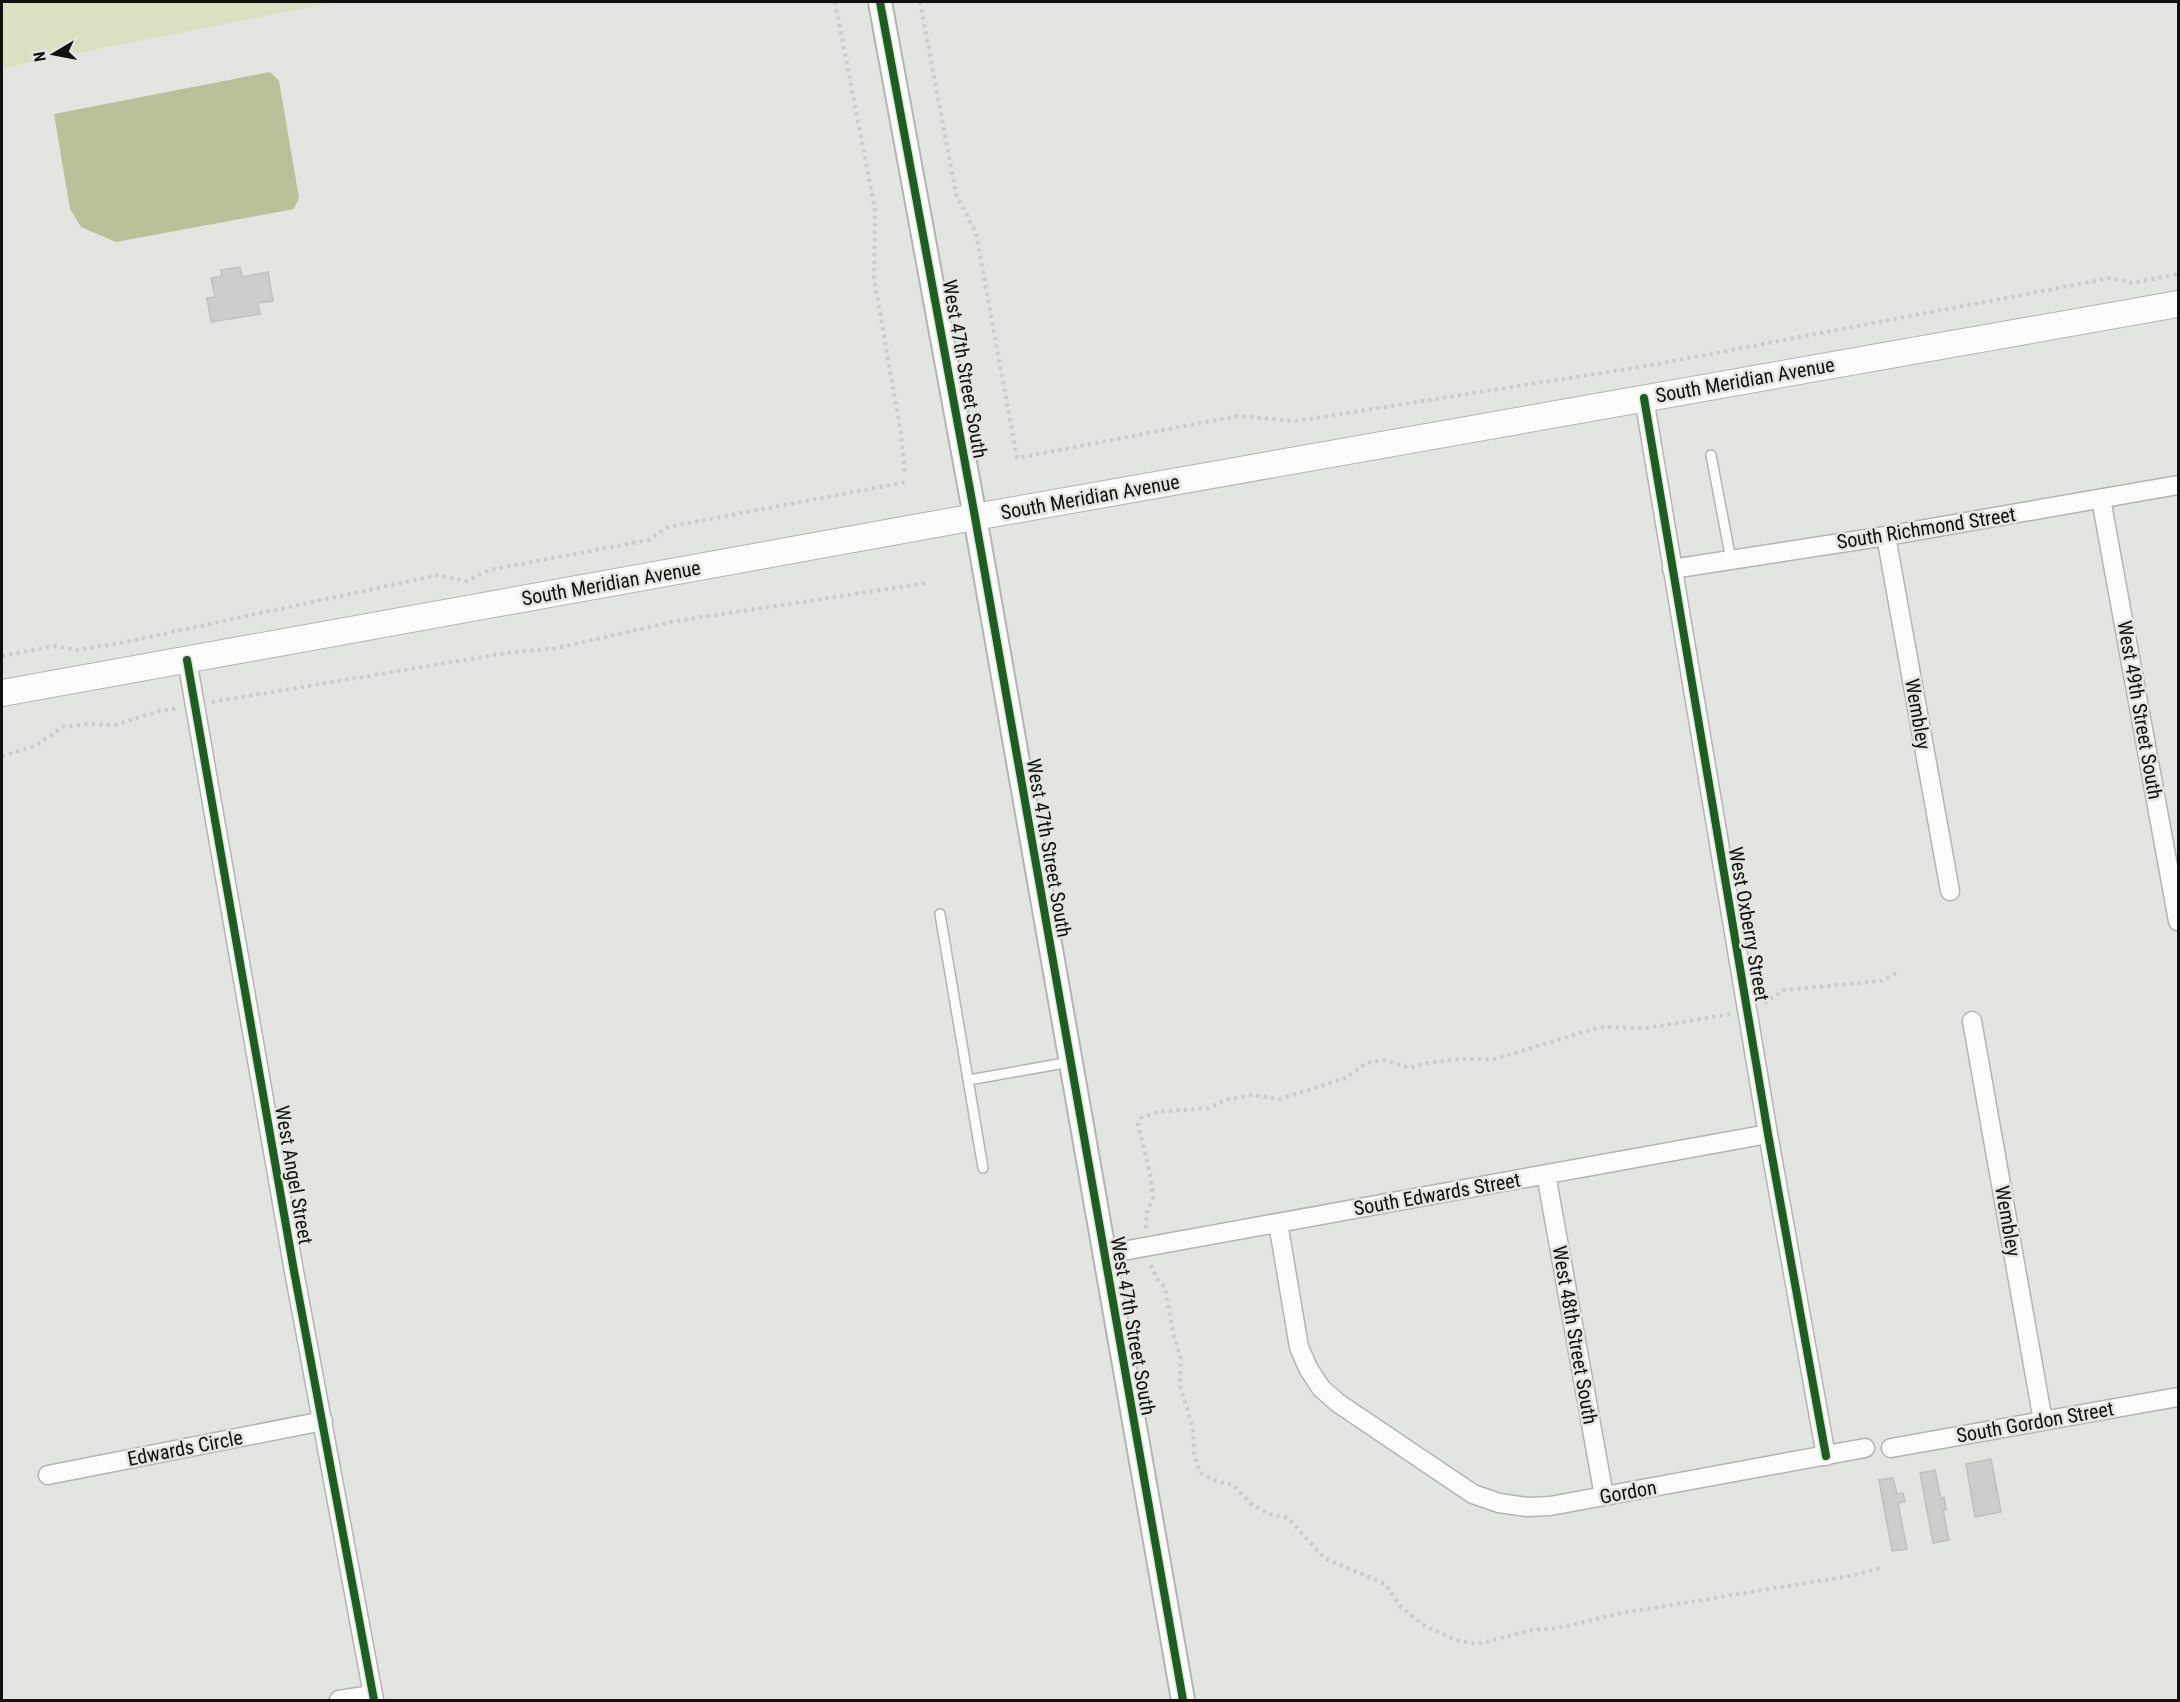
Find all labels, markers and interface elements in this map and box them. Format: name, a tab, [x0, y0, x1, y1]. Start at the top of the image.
north arrow	[24, 24, 84, 84]
text: N	[30, 50, 50, 63]
street label: West 47th Street South	[937, 278, 993, 460]
street label: South Meridian Avenue	[1654, 352, 1836, 408]
street label: South Meridian Avenue	[999, 469, 1181, 525]
street label: South Richmond Street	[1835, 502, 2017, 554]
street label: South Meridian Avenue	[520, 555, 702, 611]
street label: West 49th Street South	[2112, 619, 2168, 801]
street label: Wembley	[1900, 677, 1936, 751]
street label: West 47th Street South	[1021, 757, 1077, 939]
street label: West Oxberry Street	[1724, 845, 1774, 1003]
street label: West Angel Street	[270, 1104, 318, 1246]
street label: South Edwards Street	[1352, 1168, 1522, 1220]
street label: Wembley	[1990, 1184, 2026, 1258]
street label: West 47th Street South	[1105, 1235, 1161, 1417]
street label: West 48th Street South	[1547, 1244, 1603, 1426]
street label: South Gordon Street	[1955, 1396, 2116, 1448]
street label: Edwards Circle	[125, 1425, 245, 1471]
street label: Gordon	[1598, 1475, 1658, 1509]

